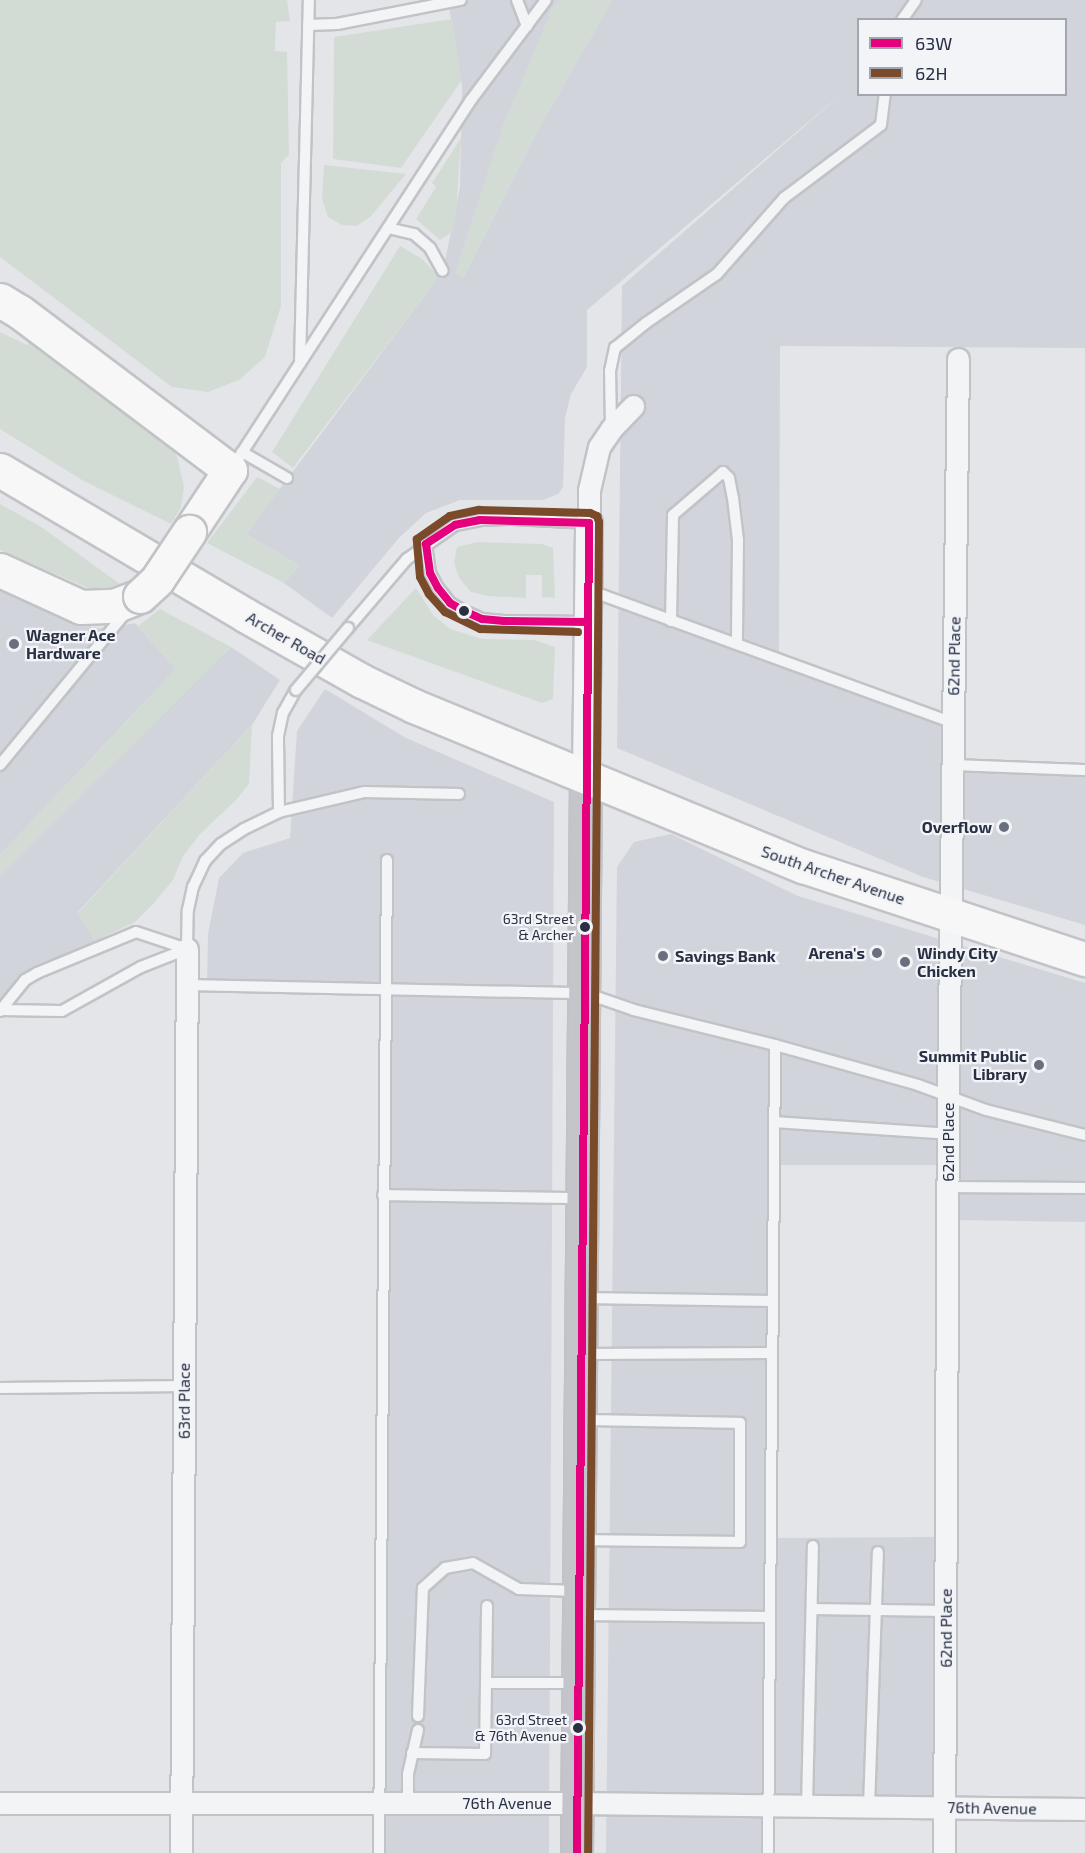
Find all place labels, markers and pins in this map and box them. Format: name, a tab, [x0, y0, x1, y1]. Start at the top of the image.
unlabelled marker	[458, 605, 470, 617]
place label: Wagner Ace Hardware	[26, 625, 116, 663]
marker: Wagner Ace Hardware	[7, 637, 21, 651]
place label: Overflow	[922, 817, 992, 837]
marker: Overflow	[997, 820, 1011, 834]
place label: 63rd Street & Archer	[503, 911, 574, 944]
marker: 63rd Street & Archer	[579, 921, 591, 933]
place label: Arena's	[808, 943, 865, 963]
place label: Windy City Chicken	[917, 943, 998, 981]
place label: Savings Bank	[675, 946, 776, 966]
marker: Arena's	[870, 946, 884, 960]
marker: Savings Bank	[656, 949, 670, 963]
marker: Windy City Chicken	[898, 955, 912, 969]
place label: Summit Public Library	[919, 1046, 1027, 1084]
marker: Summit Public Library	[1032, 1058, 1046, 1072]
place label: 63rd Street & 76th Avenue	[474, 1712, 567, 1744]
marker: 63rd Street & 76th Avenue	[572, 1722, 584, 1734]

